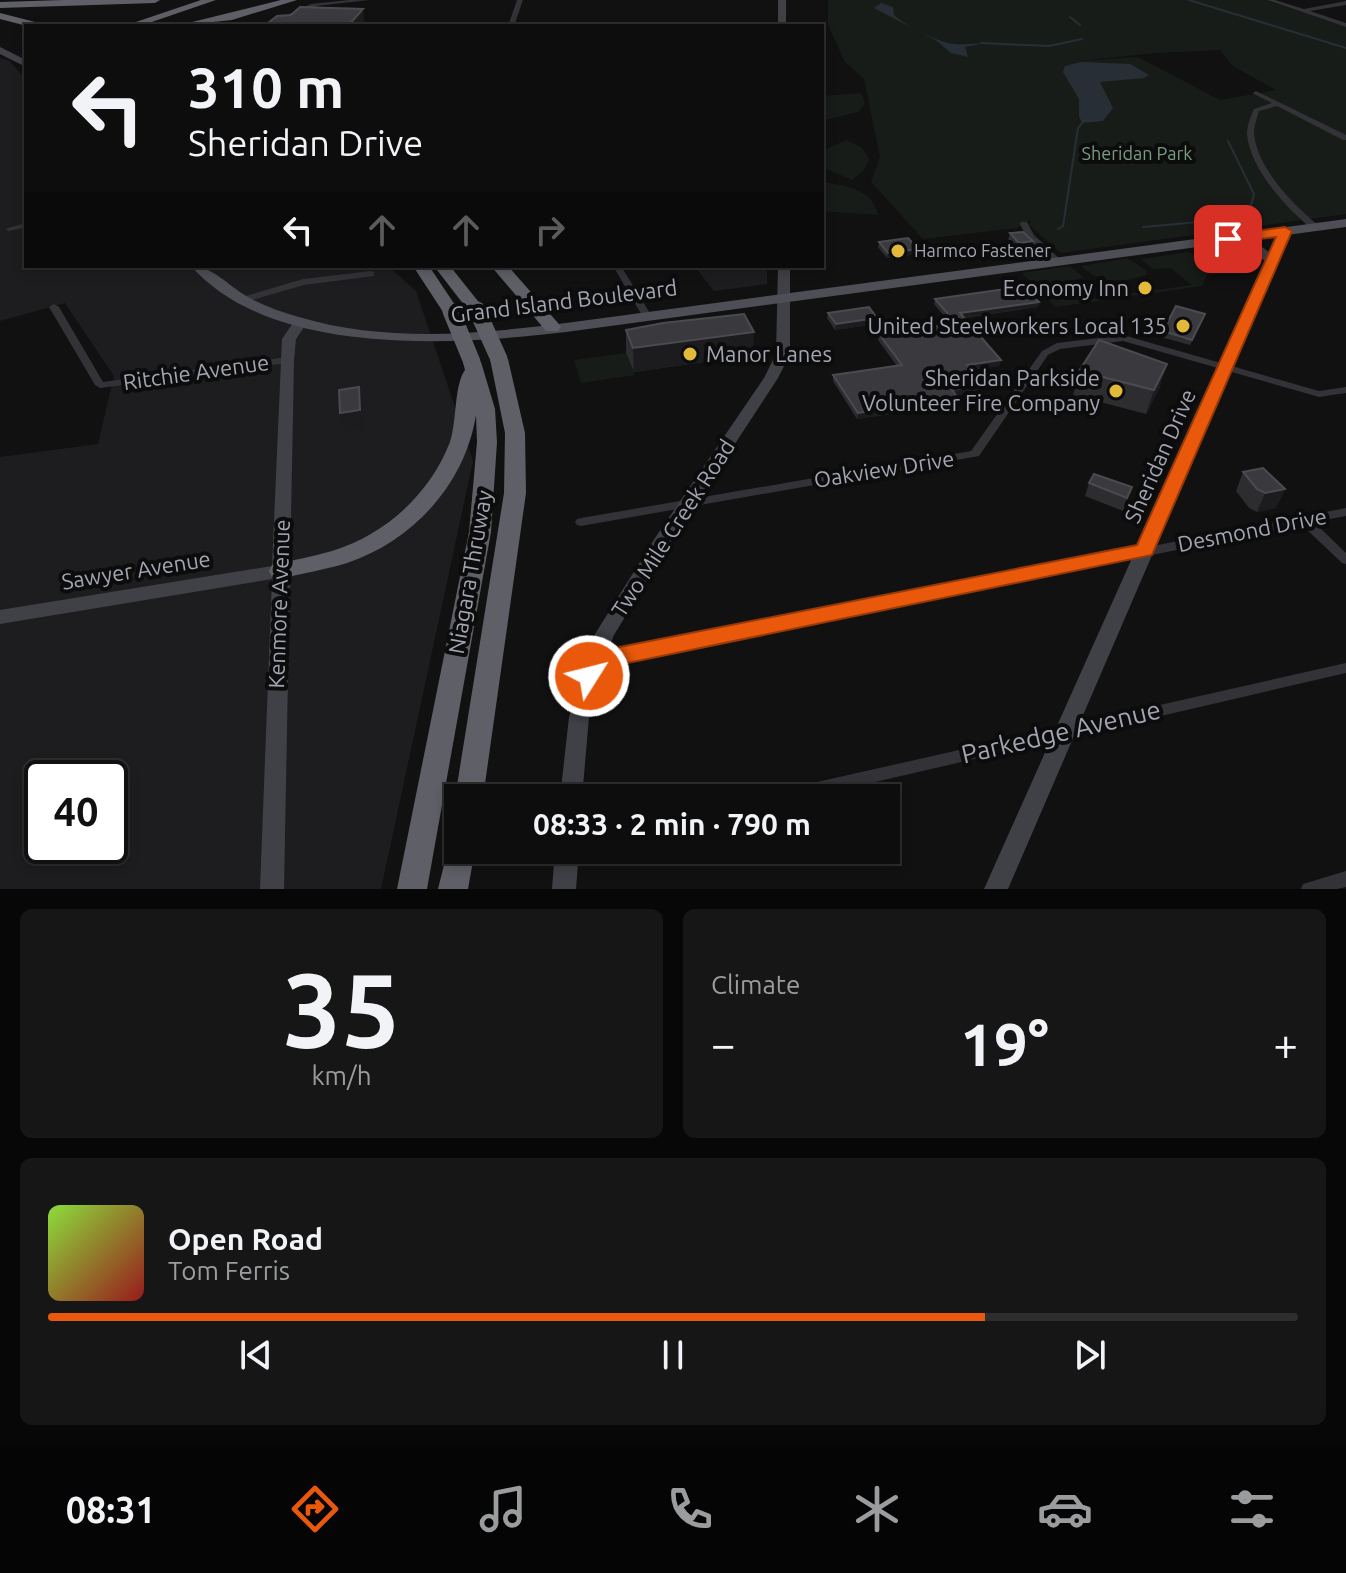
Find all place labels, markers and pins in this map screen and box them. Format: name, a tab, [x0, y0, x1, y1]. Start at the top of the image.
pin	[1194, 205, 1262, 273]
place label: Harmco Fastener	[914, 240, 1051, 260]
marker: Harmco Fastener	[889, 242, 907, 260]
place label: Economy Inn	[1003, 275, 1129, 300]
marker: Economy Inn	[1136, 279, 1154, 297]
place label: United Steelworkers Local 135	[868, 313, 1167, 338]
marker: United Steelworkers Local 135	[1174, 317, 1192, 335]
place label: Manor Lanes	[706, 341, 832, 366]
marker: Manor Lanes	[681, 345, 699, 363]
place label: Sheridan Parkside Volunteer Fire Company	[862, 365, 1100, 415]
marker: Sheridan Parkside Volunteer Fire Company	[1107, 382, 1125, 400]

